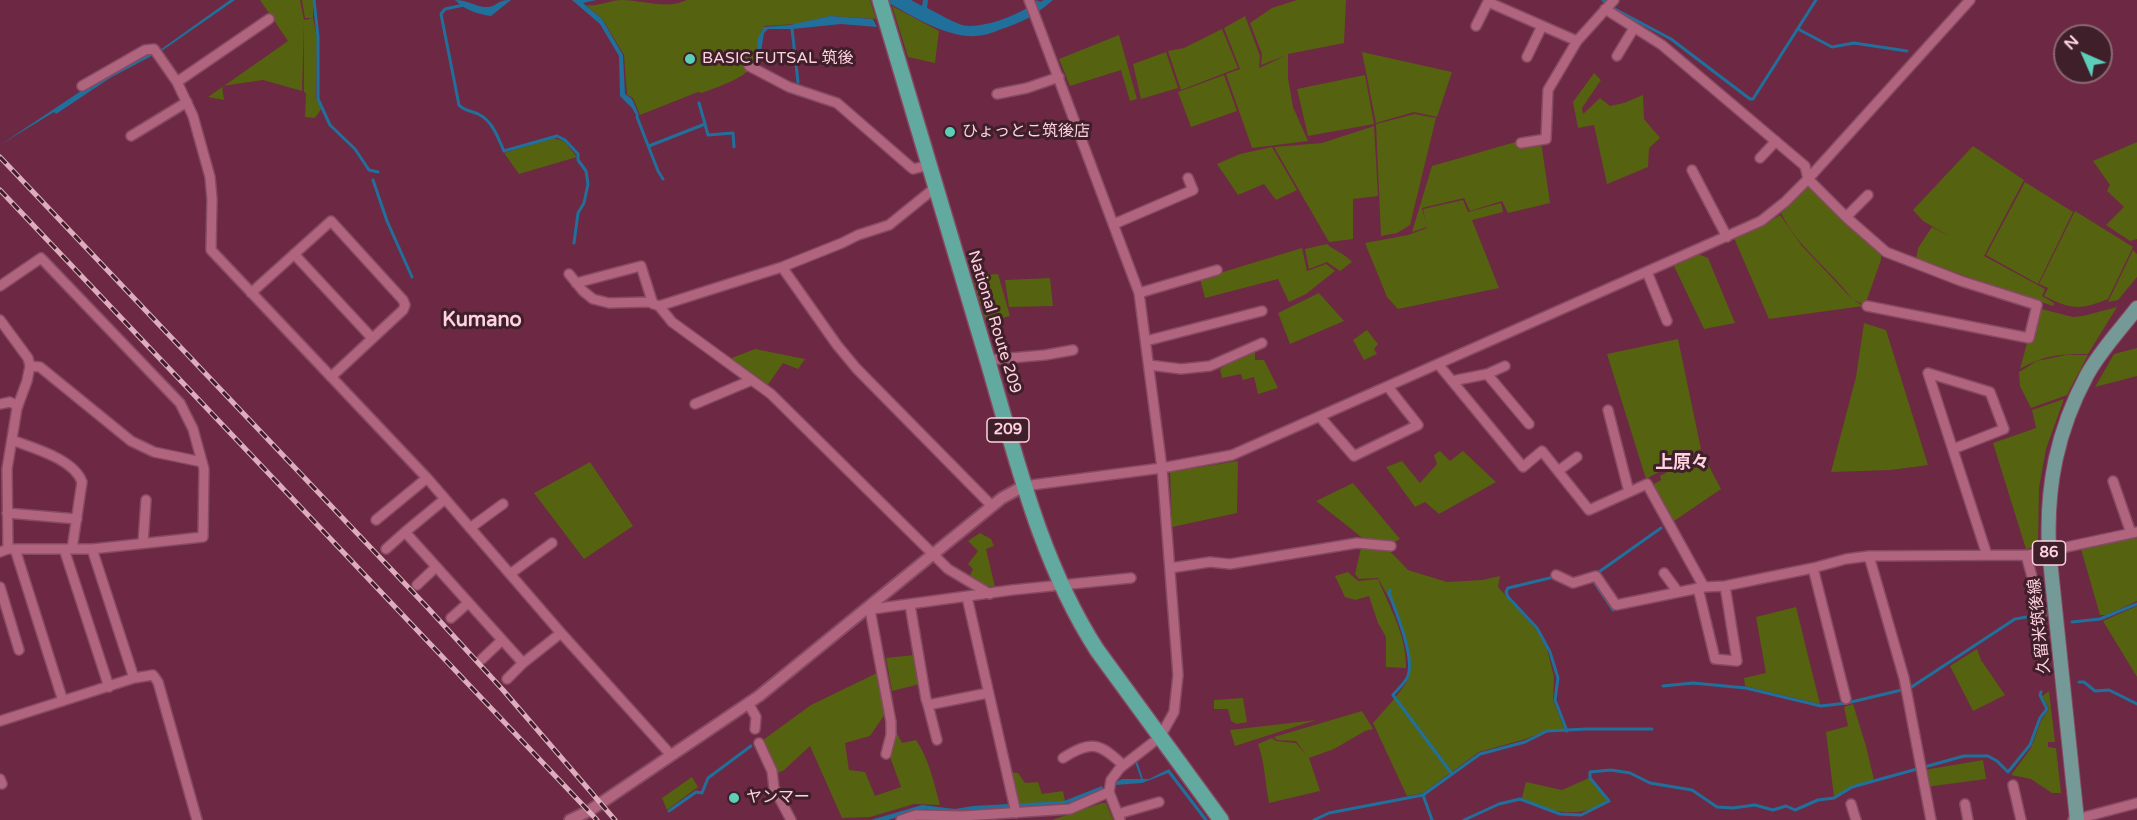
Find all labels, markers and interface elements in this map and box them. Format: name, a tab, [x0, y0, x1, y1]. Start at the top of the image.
north arrow	[2053, 24, 2113, 84]
text: N	[2060, 31, 2083, 54]
place label: BASIC FUTSAL 筑後	[702, 49, 853, 69]
marker: BASIC FUTSAL 筑後	[683, 52, 697, 66]
place label: ひょっとこ筑後店	[962, 122, 1090, 142]
marker: ひょっとこ筑後店	[943, 125, 957, 139]
street label: National Route 209	[963, 248, 1025, 396]
district label: Kumano	[442, 309, 522, 333]
road number: 209	[987, 418, 1029, 442]
district label: 上原々	[1655, 452, 1709, 474]
road number: 86	[2032, 541, 2066, 565]
street label: 久留米筑後線	[2025, 577, 2055, 675]
place label: ヤンマー	[746, 788, 810, 808]
marker: ヤンマー	[727, 791, 741, 805]

